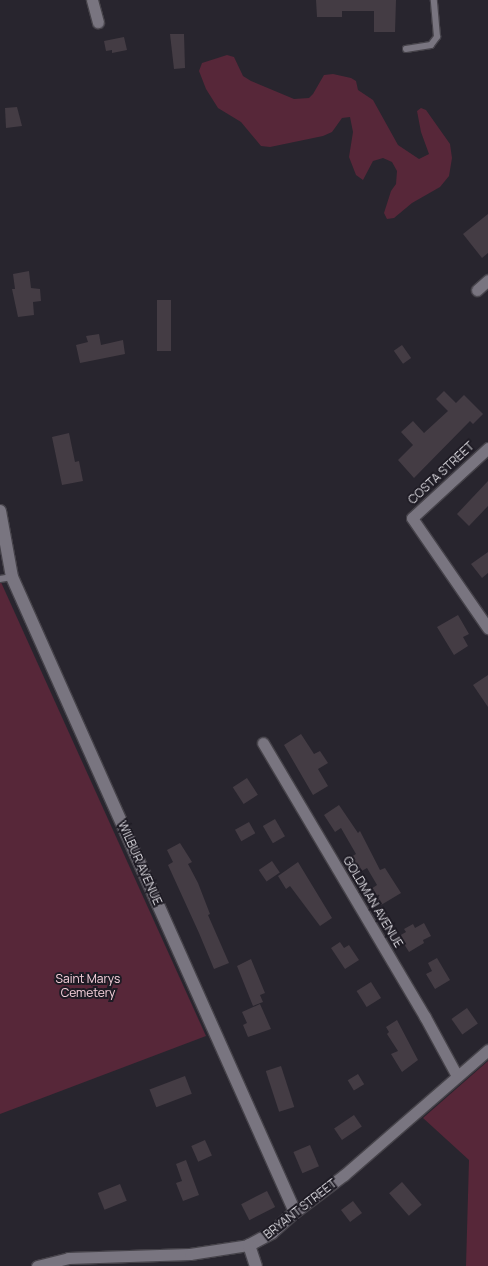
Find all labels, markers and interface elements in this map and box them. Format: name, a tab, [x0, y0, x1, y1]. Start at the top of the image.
street label: COSTA STREET	[405, 439, 477, 507]
street label: WILBUR AVENUE	[115, 819, 165, 907]
street label: GOLDMAN AVENUE	[340, 854, 406, 950]
park label: Saint Marys Cemetery	[56, 972, 120, 1000]
street label: BRYANT STREET	[261, 1176, 339, 1242]

